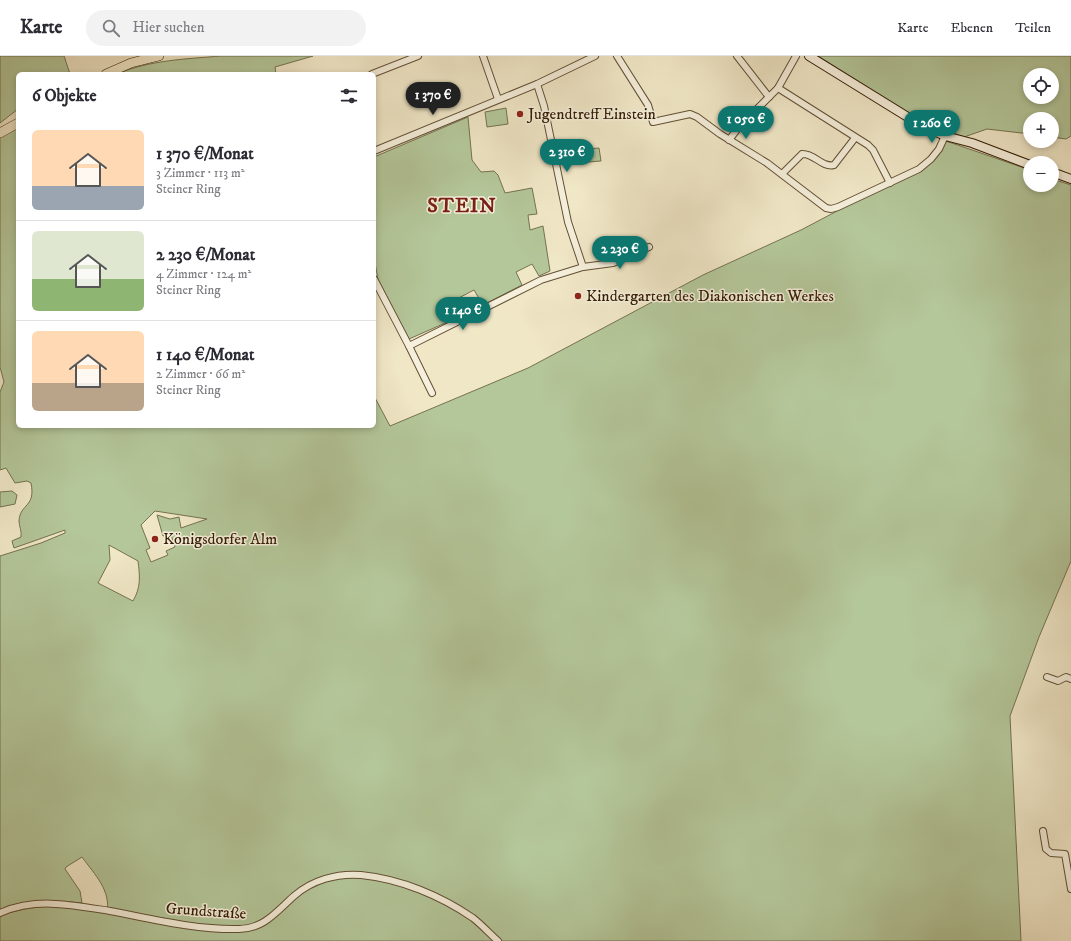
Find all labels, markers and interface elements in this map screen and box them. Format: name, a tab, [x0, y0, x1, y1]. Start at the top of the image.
search box	[86, 10, 366, 46]
text: Karte	[20, 16, 62, 39]
icon: search	[100, 17, 122, 39]
text: Hier suchen	[132, 18, 205, 37]
text: Karte	[897, 19, 928, 37]
text: Ebenen	[950, 19, 993, 37]
text: Teilen	[1015, 19, 1051, 37]
map controls	[1023, 68, 1059, 192]
button: locate	[1023, 68, 1059, 104]
pin: 1 370 €	[396, 82, 470, 116]
text: 6 Objekte	[32, 85, 96, 107]
icon: filters	[338, 85, 360, 107]
text: 1 370 €	[415, 87, 451, 103]
place label: Jugendtreff Einstein	[526, 104, 657, 124]
pin: 1 050 €	[709, 106, 783, 140]
marker: Jugendtreff Einstein	[515, 109, 525, 119]
pin: 1 260 €	[895, 110, 969, 144]
text: 1 050 €	[727, 111, 765, 127]
button: +	[1023, 112, 1059, 148]
text: 1 260 €	[913, 115, 951, 131]
pin: 2 310 €	[530, 139, 604, 173]
text: 1 370 €/Monat	[156, 143, 254, 165]
text: 2 310 €	[549, 144, 585, 160]
icon: home	[64, 146, 112, 194]
button: −	[1023, 156, 1059, 192]
text: 3 Zimmer · 113 m²	[156, 165, 245, 181]
text: Steiner Ring	[156, 181, 221, 197]
district label: STEIN	[427, 194, 497, 219]
pin: 2 230 €	[583, 236, 657, 270]
text: 2 230 €	[601, 241, 639, 257]
text: 2 230 €/Monat	[156, 244, 255, 266]
icon: home	[64, 247, 112, 295]
text: 4 Zimmer · 124 m²	[156, 266, 251, 282]
text: Steiner Ring	[156, 282, 221, 298]
place label: Kindergarten des Diakonischen Werkes	[586, 286, 834, 306]
marker: Kindergarten des Diakonischen Werkes	[573, 291, 583, 301]
pin: 1 140 €	[426, 297, 500, 331]
text: 1 140 €	[444, 302, 482, 318]
text: 1 140 €/Monat	[156, 344, 254, 366]
icon: home	[64, 347, 112, 395]
text: 2 Zimmer · 66 m²	[156, 366, 245, 382]
text: Steiner Ring	[156, 382, 221, 398]
place label: Königsdorfer Alm	[163, 529, 277, 549]
marker: Königsdorfer Alm	[150, 534, 160, 544]
street label: Grundstraße	[165, 898, 247, 924]

